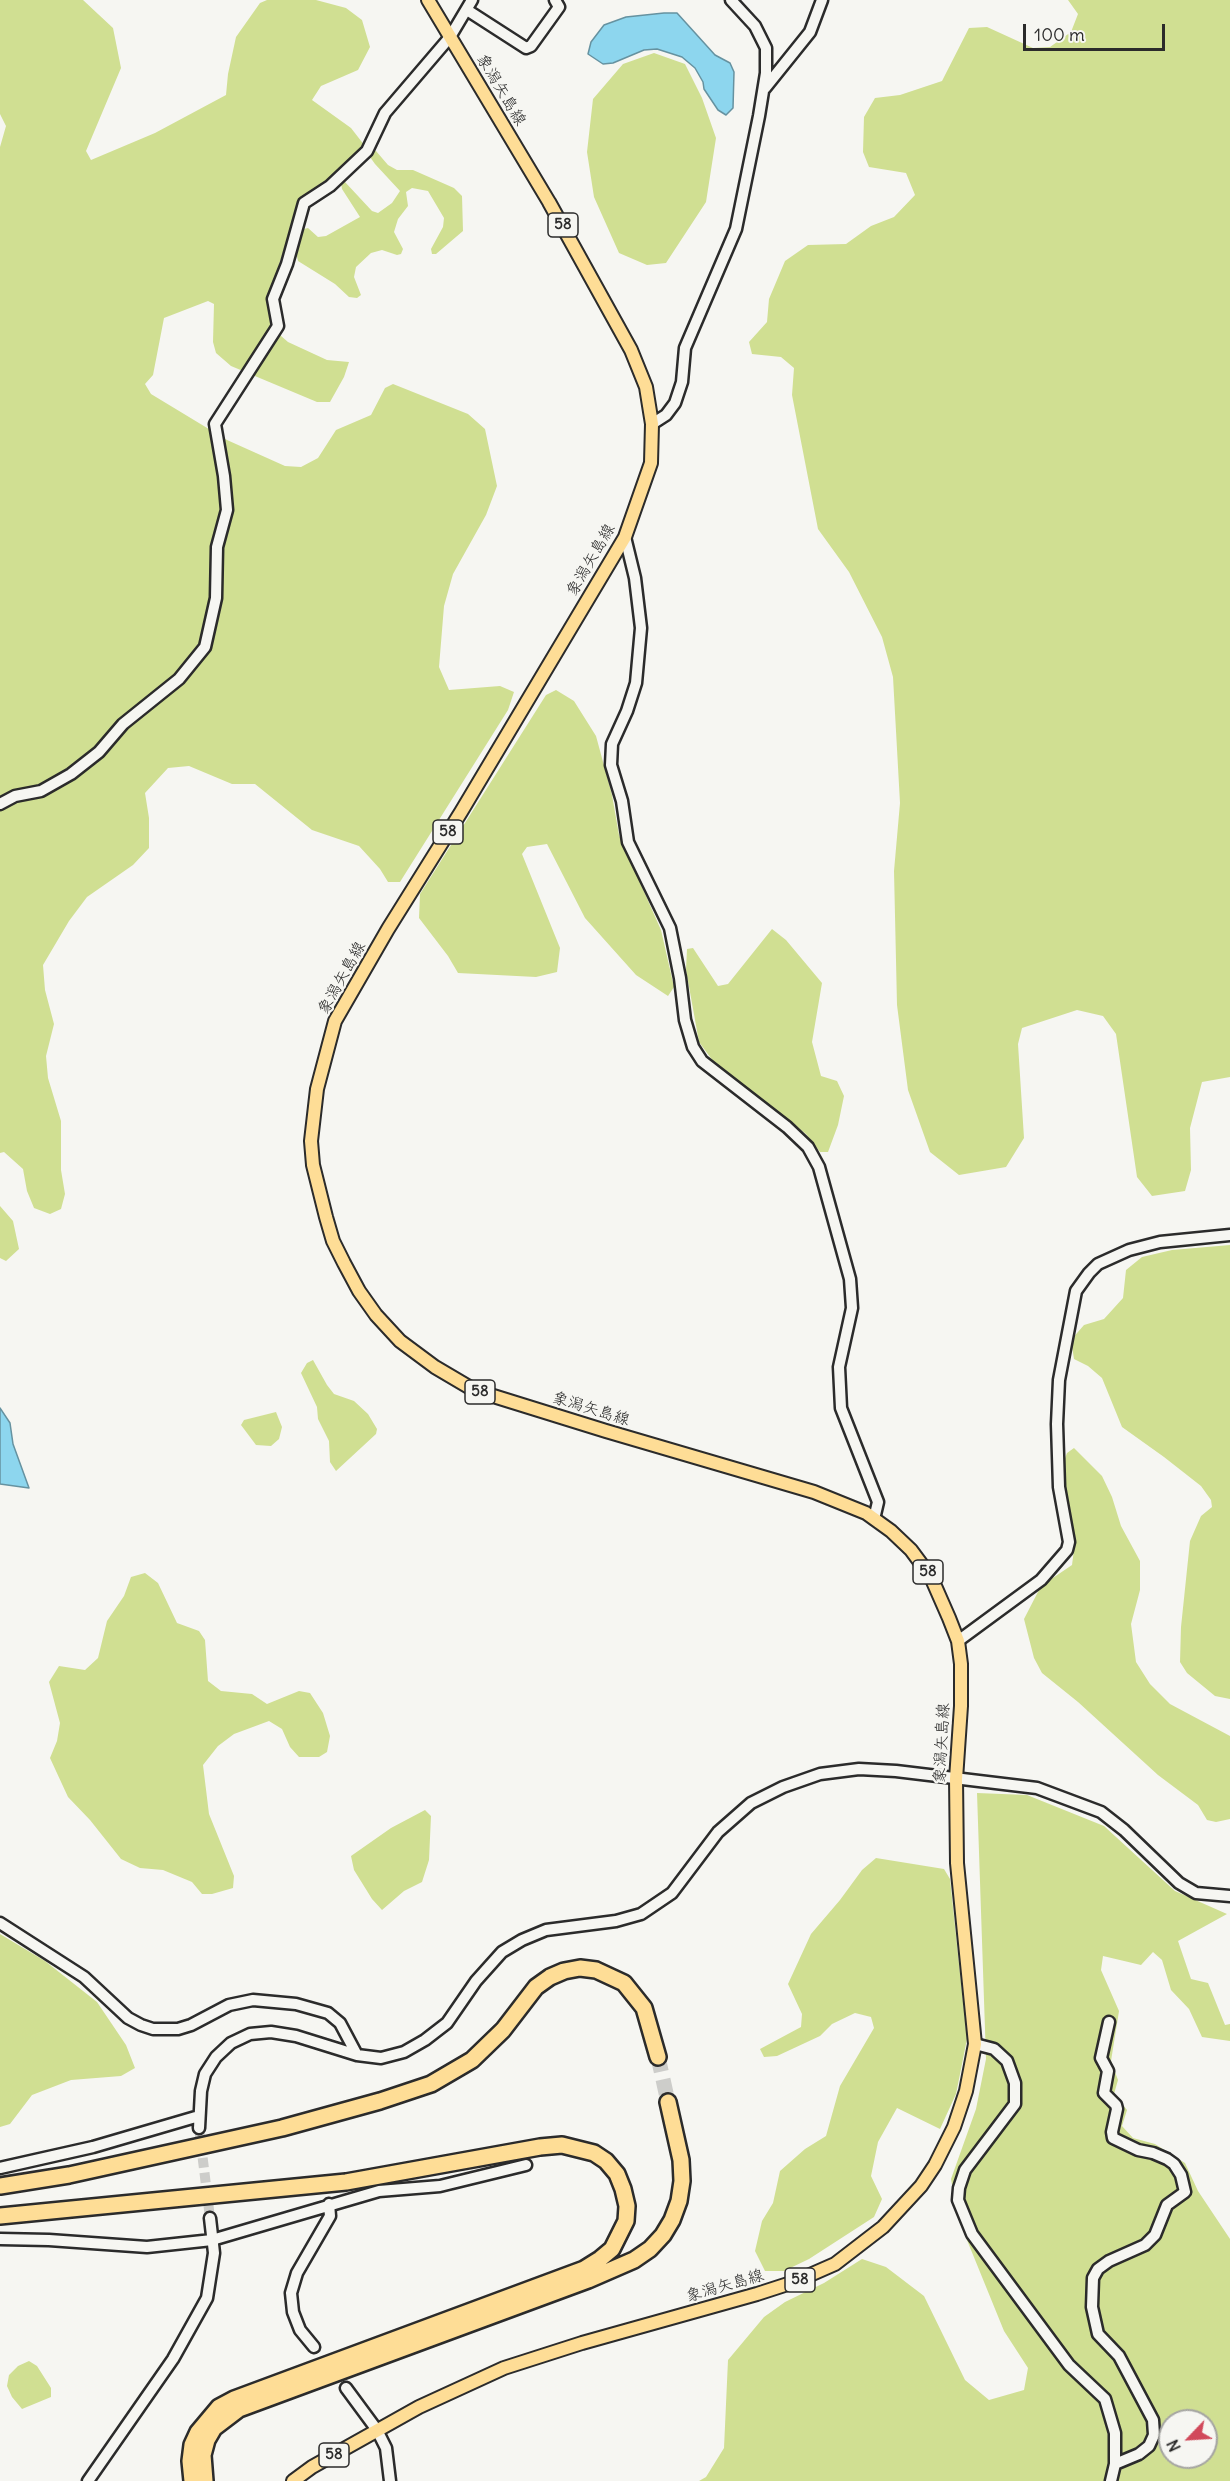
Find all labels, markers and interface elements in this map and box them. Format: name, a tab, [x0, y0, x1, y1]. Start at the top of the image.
scale bar	[1026, 12, 1168, 50]
text: 100 m	[1034, 23, 1085, 46]
street label: 象潟矢島線	[472, 51, 530, 129]
road number: 58	[548, 213, 578, 237]
street label: 象潟矢島線	[563, 521, 619, 599]
road number: 58	[433, 820, 463, 844]
street label: 象潟矢島線	[314, 938, 370, 1018]
road number: 58	[465, 1380, 495, 1404]
street label: 象潟矢島線	[550, 1388, 632, 1430]
road number: 58	[913, 1560, 943, 1584]
street label: 象潟矢島線	[930, 1703, 954, 1783]
street label: 象潟矢島線	[684, 2266, 766, 2306]
road number: 58	[785, 2268, 815, 2292]
north arrow	[1158, 2409, 1218, 2469]
text: N	[1162, 2437, 1185, 2455]
road number: 58	[319, 2443, 349, 2467]

